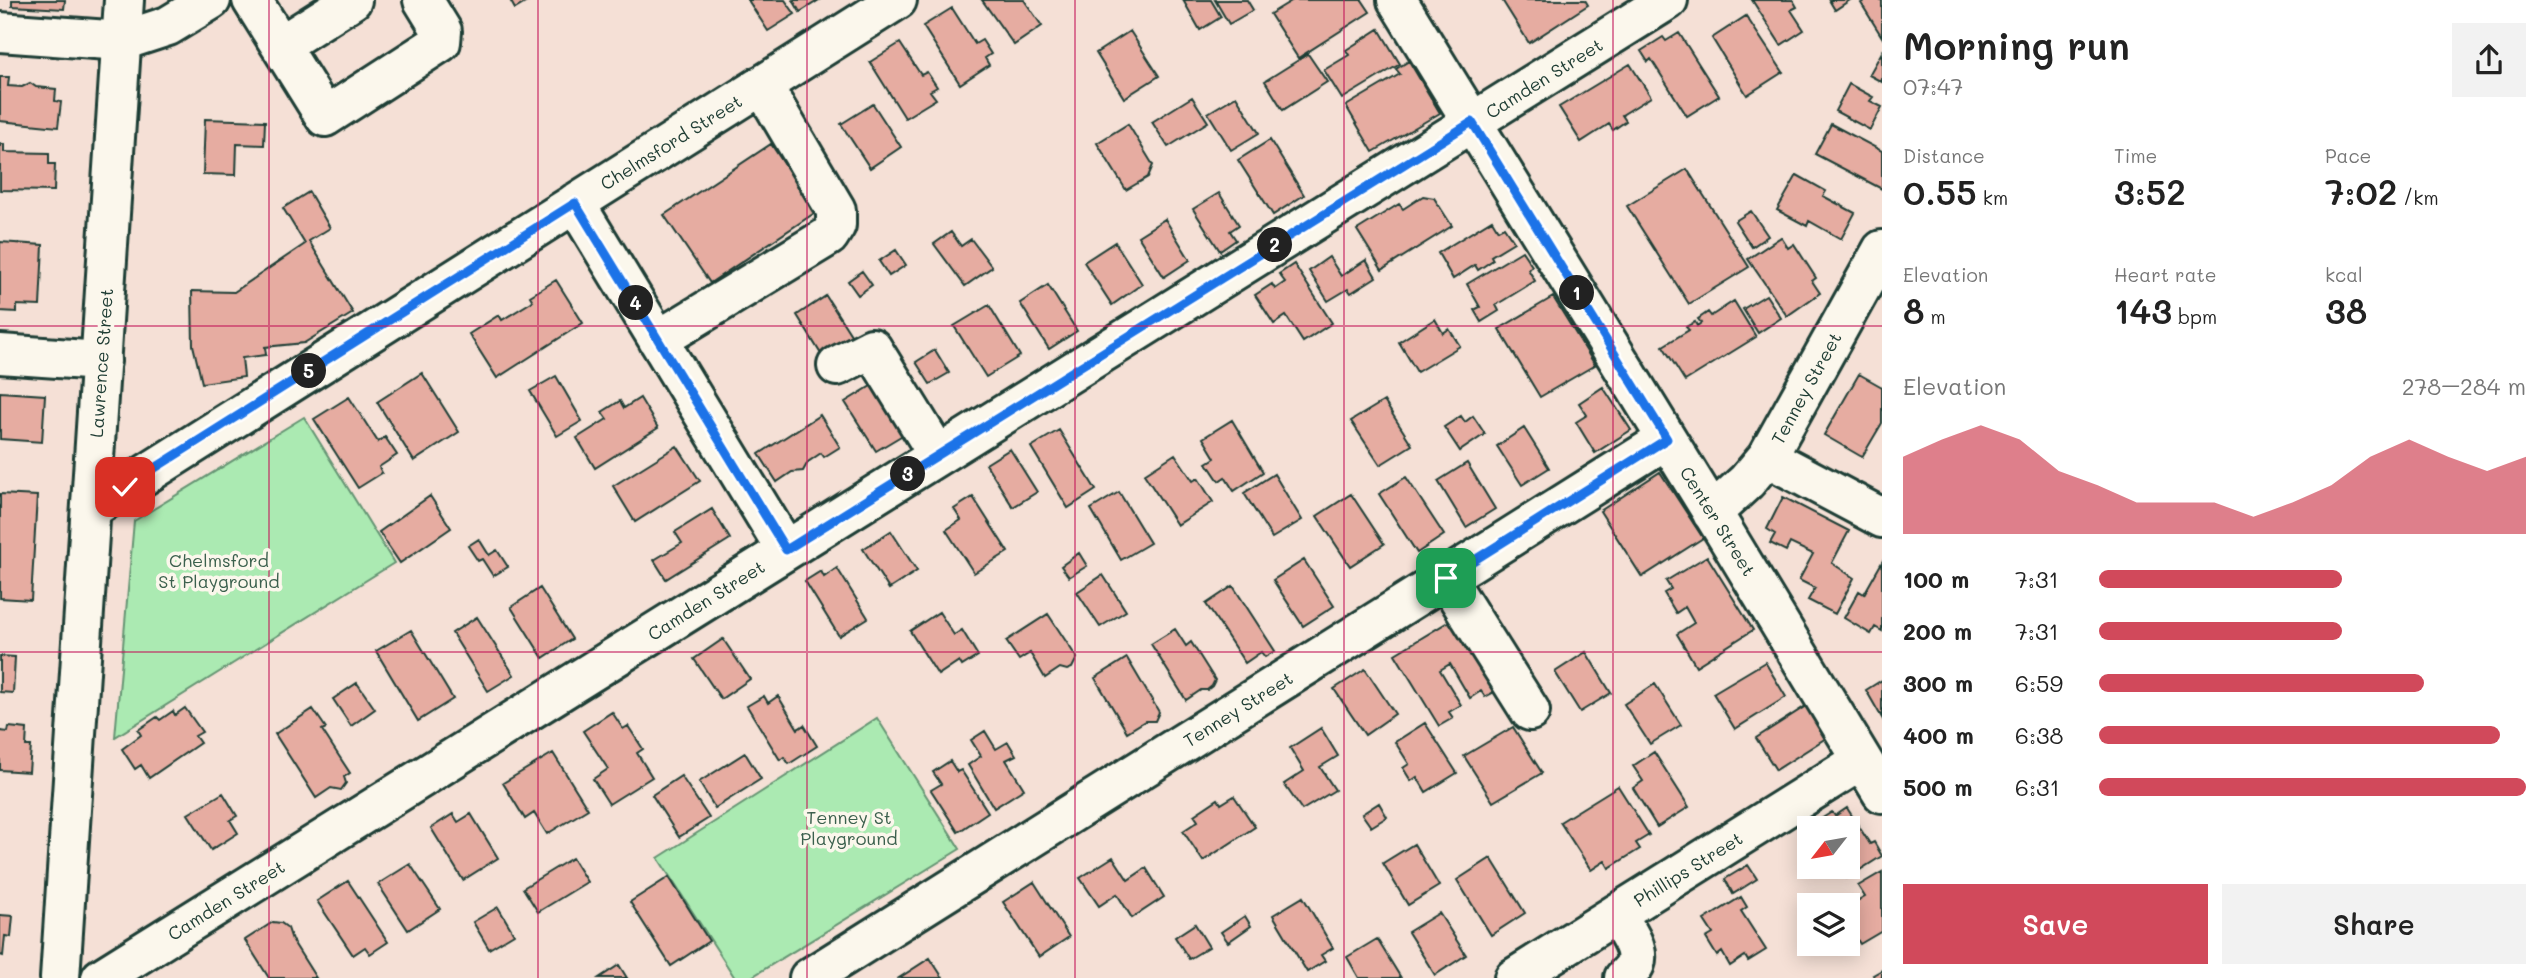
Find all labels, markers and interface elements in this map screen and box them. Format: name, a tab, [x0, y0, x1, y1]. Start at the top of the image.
text: Morning run	[1903, 20, 2130, 70]
button: share	[2452, 23, 2526, 97]
street label: Camden Street	[1481, 32, 1607, 124]
text: 07:47	[1903, 71, 1963, 101]
street label: Chelmsford Street	[596, 89, 746, 195]
text: Distance	[1903, 143, 1985, 168]
text: Time	[2114, 143, 2157, 168]
text: Pace	[2325, 143, 2371, 168]
text: 0.55	[1903, 168, 1977, 214]
text: 3:52	[2114, 168, 2186, 214]
text: 7:02	[2325, 168, 2397, 214]
text: km	[1977, 185, 2008, 210]
text: /km	[2397, 185, 2439, 210]
pin: 2	[1258, 228, 1292, 262]
text: 2	[1269, 232, 1280, 257]
text: Elevation	[1903, 262, 1988, 287]
text: Heart rate	[2114, 262, 2217, 287]
text: kcal	[2325, 262, 2363, 287]
pin: 1	[1560, 276, 1594, 310]
text: 1	[1572, 280, 1581, 305]
pin: 4	[618, 286, 654, 320]
text: 8	[1903, 287, 1925, 333]
text: 143	[2114, 287, 2172, 333]
text: 38	[2325, 287, 2367, 333]
street label: Lawrence Street	[84, 288, 118, 438]
text: 4	[629, 290, 642, 315]
text: m	[1925, 304, 1946, 329]
text: bpm	[2172, 304, 2217, 329]
street label: Tenney Street	[1765, 328, 1847, 448]
pin: 5	[292, 354, 326, 388]
text: 5	[303, 358, 314, 383]
text: Elevation	[1903, 371, 2006, 401]
text: 278–284 m	[2402, 371, 2526, 401]
pin: 3	[890, 456, 926, 491]
pin	[95, 457, 155, 517]
text: 3	[902, 461, 913, 486]
street label: Center Street	[1675, 462, 1761, 580]
icon: check	[106, 468, 144, 506]
park label: Chelmsford St Playground	[158, 548, 280, 593]
pin	[1416, 548, 1476, 608]
street label: Camden Street	[643, 554, 769, 646]
icon: arrive	[1427, 559, 1465, 597]
text: 100 m	[1903, 564, 1969, 594]
text: 7:31	[2015, 564, 2059, 594]
text: 200 m	[1903, 616, 1972, 646]
text: 7:31	[2015, 616, 2059, 646]
street label: Tenney Street	[1179, 666, 1297, 752]
text: 300 m	[1903, 668, 1973, 698]
text: 6:59	[2015, 668, 2063, 698]
text: 400 m	[1903, 720, 1974, 750]
text: 6:38	[2015, 720, 2063, 750]
text: 500 m	[1903, 772, 1973, 802]
text: 6:31	[2015, 772, 2060, 802]
park label: Tenney St Playground	[800, 805, 898, 850]
north arrow	[1797, 816, 1860, 878]
map controls	[1797, 816, 1860, 956]
street label: Phillips Street	[1629, 826, 1747, 912]
street label: Camden Street	[163, 854, 289, 946]
button: Save	[1903, 884, 2208, 964]
button: Share	[2222, 884, 2526, 964]
button: layers	[1797, 893, 1860, 956]

